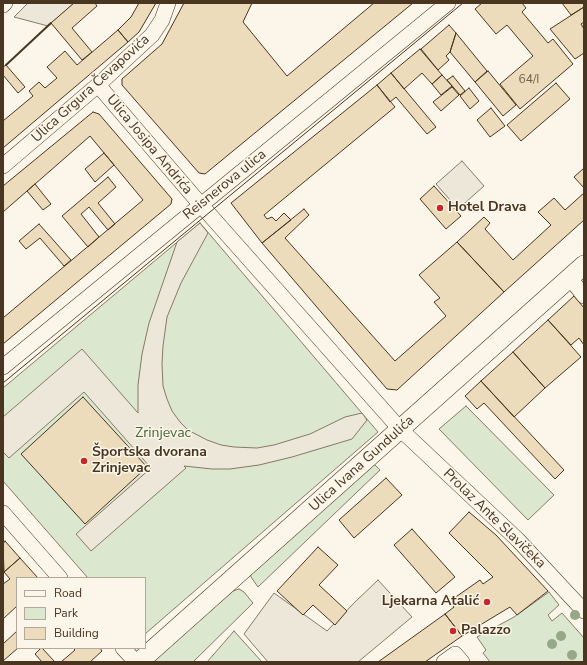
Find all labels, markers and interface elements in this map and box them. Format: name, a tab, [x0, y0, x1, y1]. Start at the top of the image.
street label: Ulica Grgura Čevapovića	[29, 32, 153, 146]
house number: 64/I	[519, 73, 539, 87]
street label: Ulica Josipa Andrića	[102, 92, 196, 198]
street label: Reisnerova ulica	[180, 146, 270, 224]
place label: Hotel Drava	[448, 200, 527, 216]
marker: Hotel Drava	[435, 203, 445, 213]
street label: Ulica Ivana Gundulića	[306, 412, 418, 516]
park label: Zrinjevac	[135, 426, 191, 442]
place label: Športska dvorana Zrinjevac	[92, 445, 207, 478]
marker: Športska dvorana Zrinjevac	[79, 456, 89, 466]
street label: Prolaz Ante Slavičeka	[439, 466, 549, 572]
legend	[16, 577, 146, 649]
text: Road	[54, 585, 82, 601]
place label: Ljekarna Atalić	[382, 594, 479, 610]
marker: Ljekarna Atalić	[482, 597, 492, 607]
text: Park	[54, 605, 78, 621]
place label: Palazzo	[461, 623, 511, 639]
text: Building	[54, 625, 99, 641]
marker: Palazzo	[448, 626, 458, 636]

